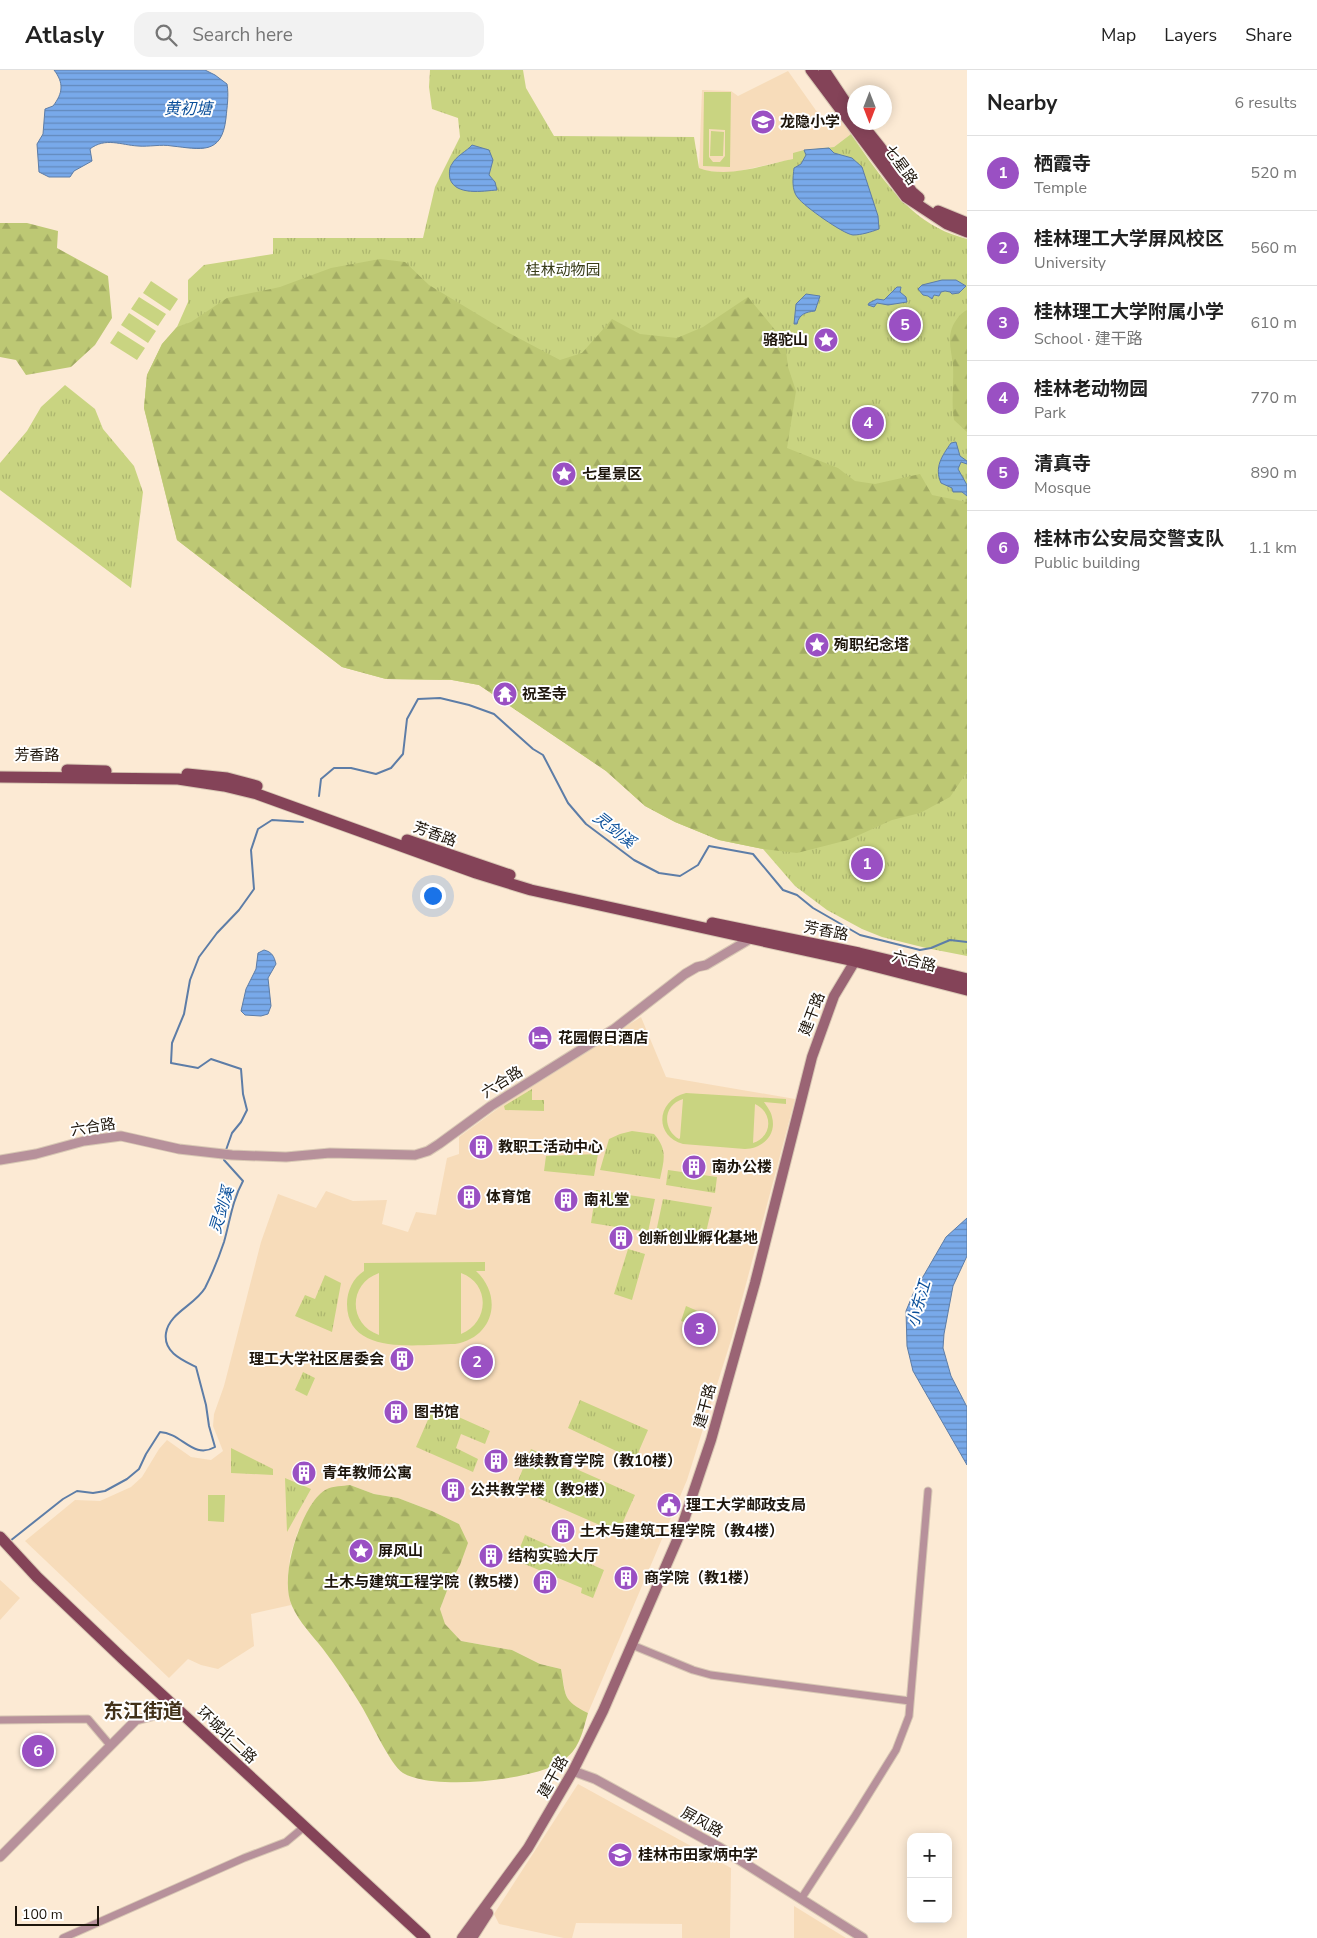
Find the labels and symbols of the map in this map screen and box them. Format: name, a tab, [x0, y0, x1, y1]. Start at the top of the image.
north arrow	[847, 85, 892, 130]
water label: 黄初塘	[164, 98, 215, 120]
school or university icon: 龙隐小学	[750, 109, 776, 135]
place label: 龙隐小学	[780, 112, 840, 132]
street label: 七星路	[880, 141, 922, 189]
park label: 桂林动物园	[525, 260, 601, 280]
pin: 5	[889, 306, 921, 344]
place icon: 骆驼山	[813, 327, 839, 353]
place label: 骆驼山	[763, 330, 808, 350]
pin: 4	[852, 404, 884, 442]
place icon: 七星景区	[551, 461, 577, 487]
place label: 七星景区	[582, 464, 642, 484]
place icon: 殉职纪念塔	[804, 632, 830, 658]
place label: 殉职纪念塔	[833, 635, 909, 655]
temple icon: 祝圣寺	[492, 681, 518, 707]
place label: 祝圣寺	[522, 684, 567, 704]
street label: 芳香路	[14, 745, 60, 765]
water label: 灵剑溪	[588, 807, 641, 855]
street label: 芳香路	[410, 817, 460, 851]
pin: 1	[851, 845, 883, 883]
your location	[420, 883, 446, 909]
street label: 芳香路	[802, 917, 850, 945]
street label: 六合路	[890, 946, 938, 976]
street label: 建干路	[795, 989, 829, 1039]
hotel icon: 花园假日酒店	[527, 1025, 553, 1051]
place label: 花园假日酒店	[558, 1028, 648, 1048]
street label: 六合路	[478, 1062, 526, 1102]
street label: 六合路	[69, 1114, 117, 1140]
building icon: 教职工活动中心	[468, 1134, 494, 1160]
place label: 教职工活动中心	[498, 1137, 603, 1157]
building icon: 南办公楼	[681, 1154, 707, 1180]
place label: 南办公楼	[712, 1157, 772, 1177]
water label: 灵剑溪	[204, 1182, 240, 1236]
building icon: 体育馆	[456, 1184, 482, 1210]
place label: 体育馆	[486, 1187, 531, 1207]
building icon: 南礼堂	[553, 1187, 579, 1213]
place label: 南礼堂	[584, 1190, 629, 1210]
building icon: 创新创业孵化基地	[608, 1225, 634, 1251]
place label: 创新创业孵化基地	[638, 1228, 758, 1248]
water label: 小东江	[902, 1276, 937, 1330]
pin: 3	[684, 1310, 716, 1348]
pin: 2	[461, 1343, 493, 1381]
building icon: 理工大学社区居委会	[389, 1346, 415, 1372]
place label: 理工大学社区居委会	[249, 1349, 384, 1369]
street label: 建干路	[690, 1382, 720, 1430]
building icon: 图书馆	[383, 1399, 409, 1425]
place label: 图书馆	[414, 1402, 459, 1422]
building icon: 继续教育学院（教10楼）	[483, 1448, 509, 1474]
place label: 继续教育学院（教10楼）	[514, 1451, 682, 1471]
building icon: 青年教师公寓	[291, 1460, 317, 1486]
place label: 青年教师公寓	[322, 1463, 412, 1483]
building icon: 公共教学楼（教9楼）	[440, 1477, 466, 1503]
place label: 公共教学楼（教9楼）	[470, 1480, 614, 1500]
public building icon: 理工大学邮政支局	[656, 1492, 682, 1518]
place label: 理工大学邮政支局	[686, 1495, 806, 1515]
building icon: 土木与建筑工程学院（教4楼）	[550, 1518, 576, 1544]
place label: 土木与建筑工程学院（教4楼）	[580, 1521, 784, 1541]
place icon: 屏风山	[348, 1538, 374, 1564]
place label: 屏风山	[378, 1541, 423, 1561]
building icon: 结构实验大厅	[478, 1543, 504, 1569]
place label: 结构实验大厅	[508, 1546, 598, 1566]
building icon: 商学院（教1楼）	[613, 1565, 639, 1591]
place label: 商学院（教1楼）	[644, 1568, 758, 1588]
building icon: 土木与建筑工程学院（教5楼）	[532, 1569, 558, 1595]
place label: 土木与建筑工程学院（教5楼）	[324, 1572, 528, 1592]
district label: 东江街道	[103, 1698, 183, 1725]
street label: 环城北二路	[193, 1702, 261, 1768]
pin: 6	[22, 1732, 54, 1770]
street label: 建干路	[533, 1752, 573, 1802]
street label: 屏风路	[677, 1802, 727, 1842]
school or university icon: 桂林市田家炳中学	[607, 1842, 633, 1868]
place label: 桂林市田家炳中学	[638, 1845, 758, 1865]
scale bar	[15, 1903, 99, 1926]

